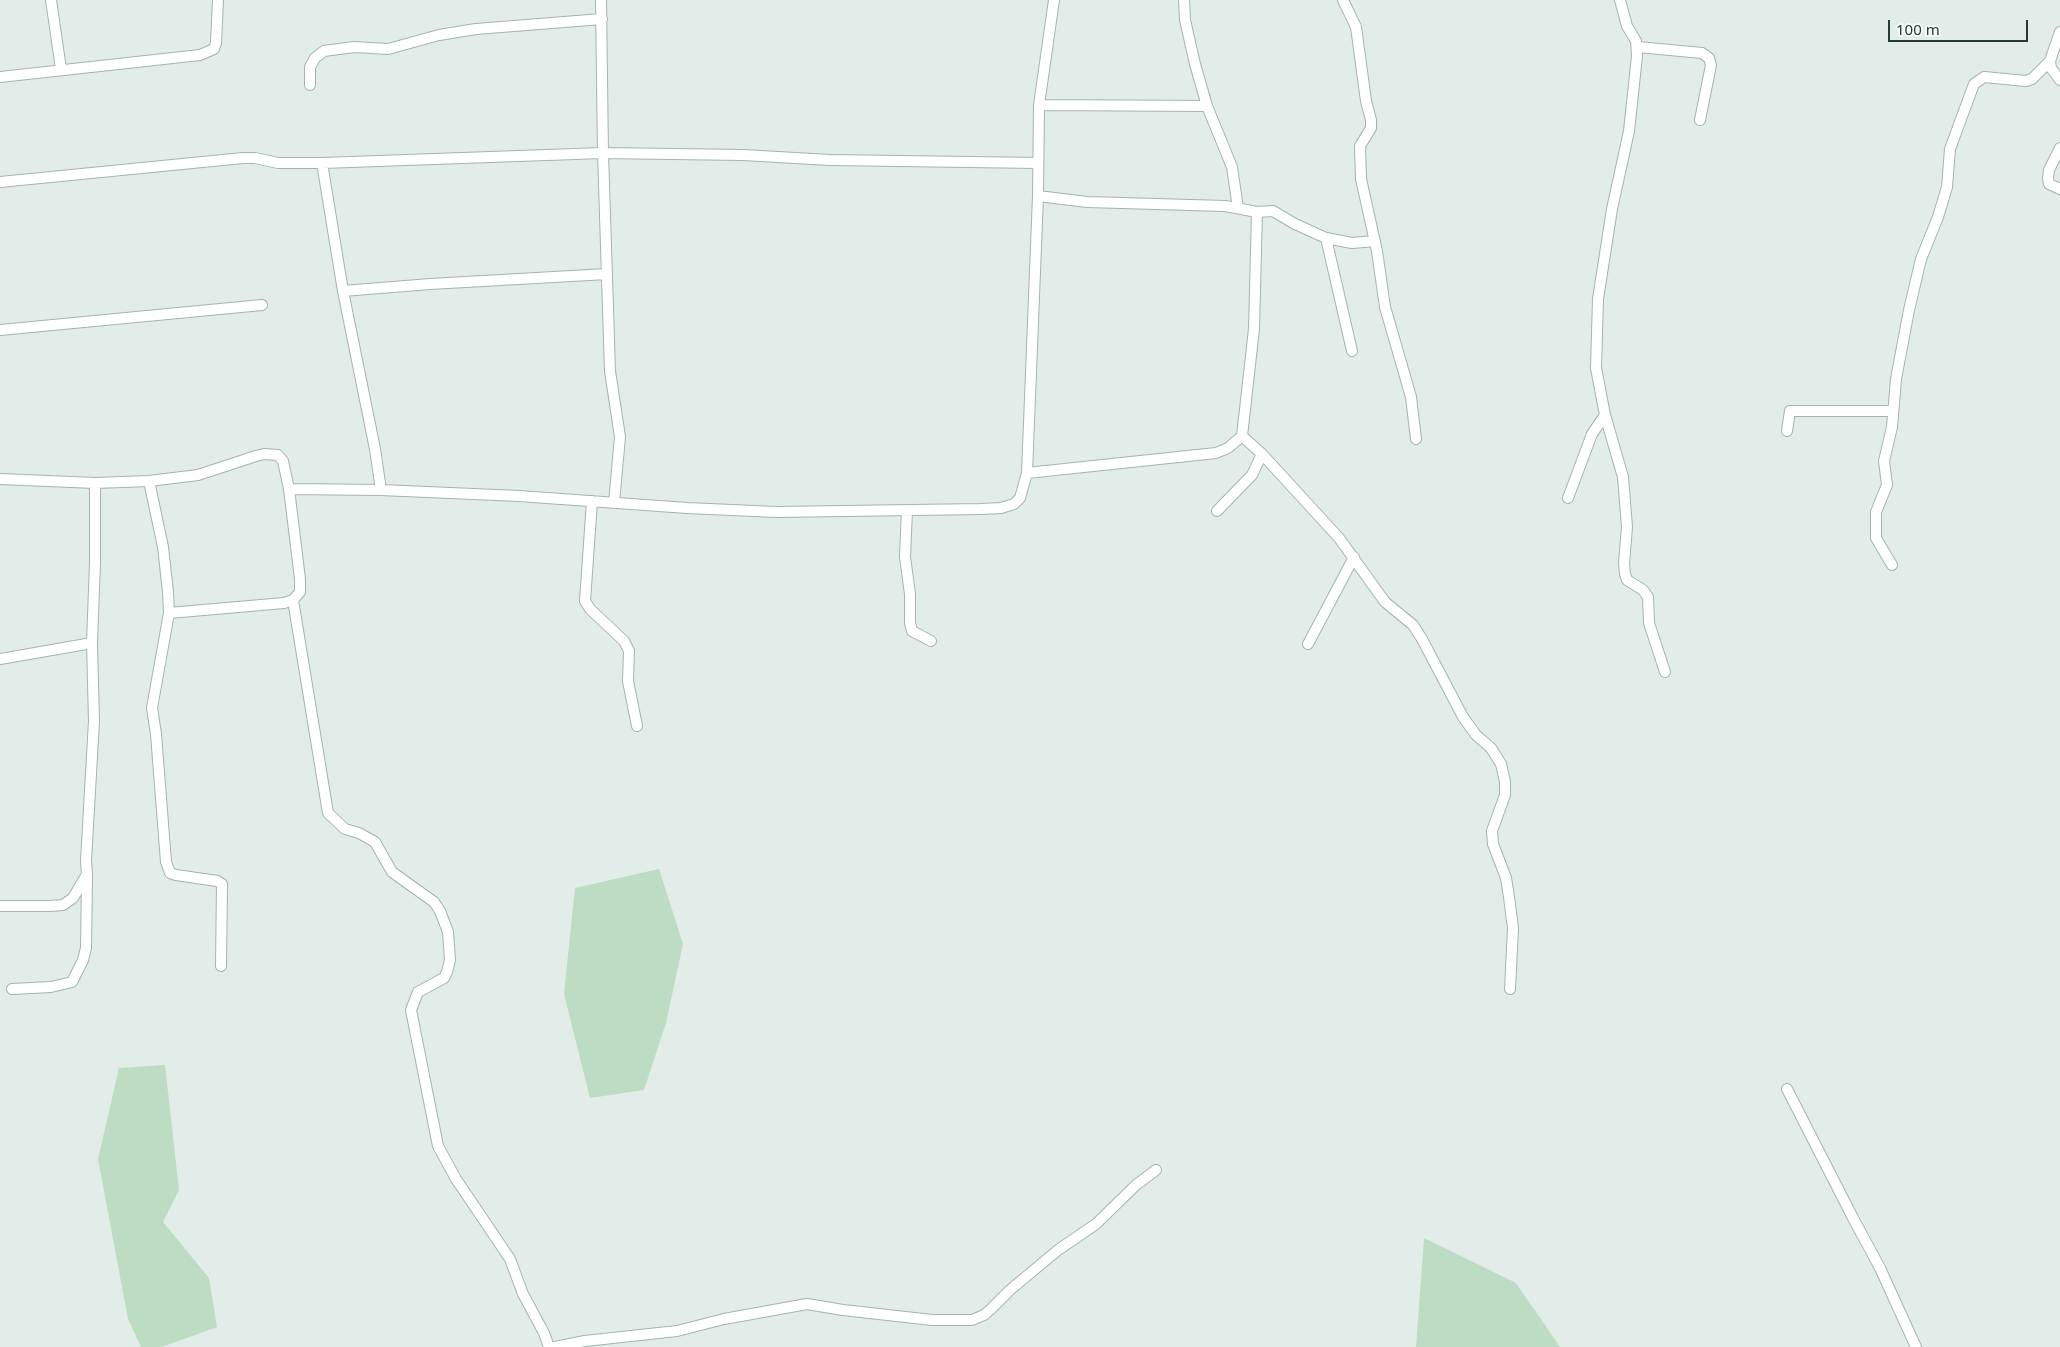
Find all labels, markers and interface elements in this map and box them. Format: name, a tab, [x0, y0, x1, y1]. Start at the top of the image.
scale bar	[1890, 10, 2030, 42]
text: 100 m	[1896, 19, 1940, 39]

